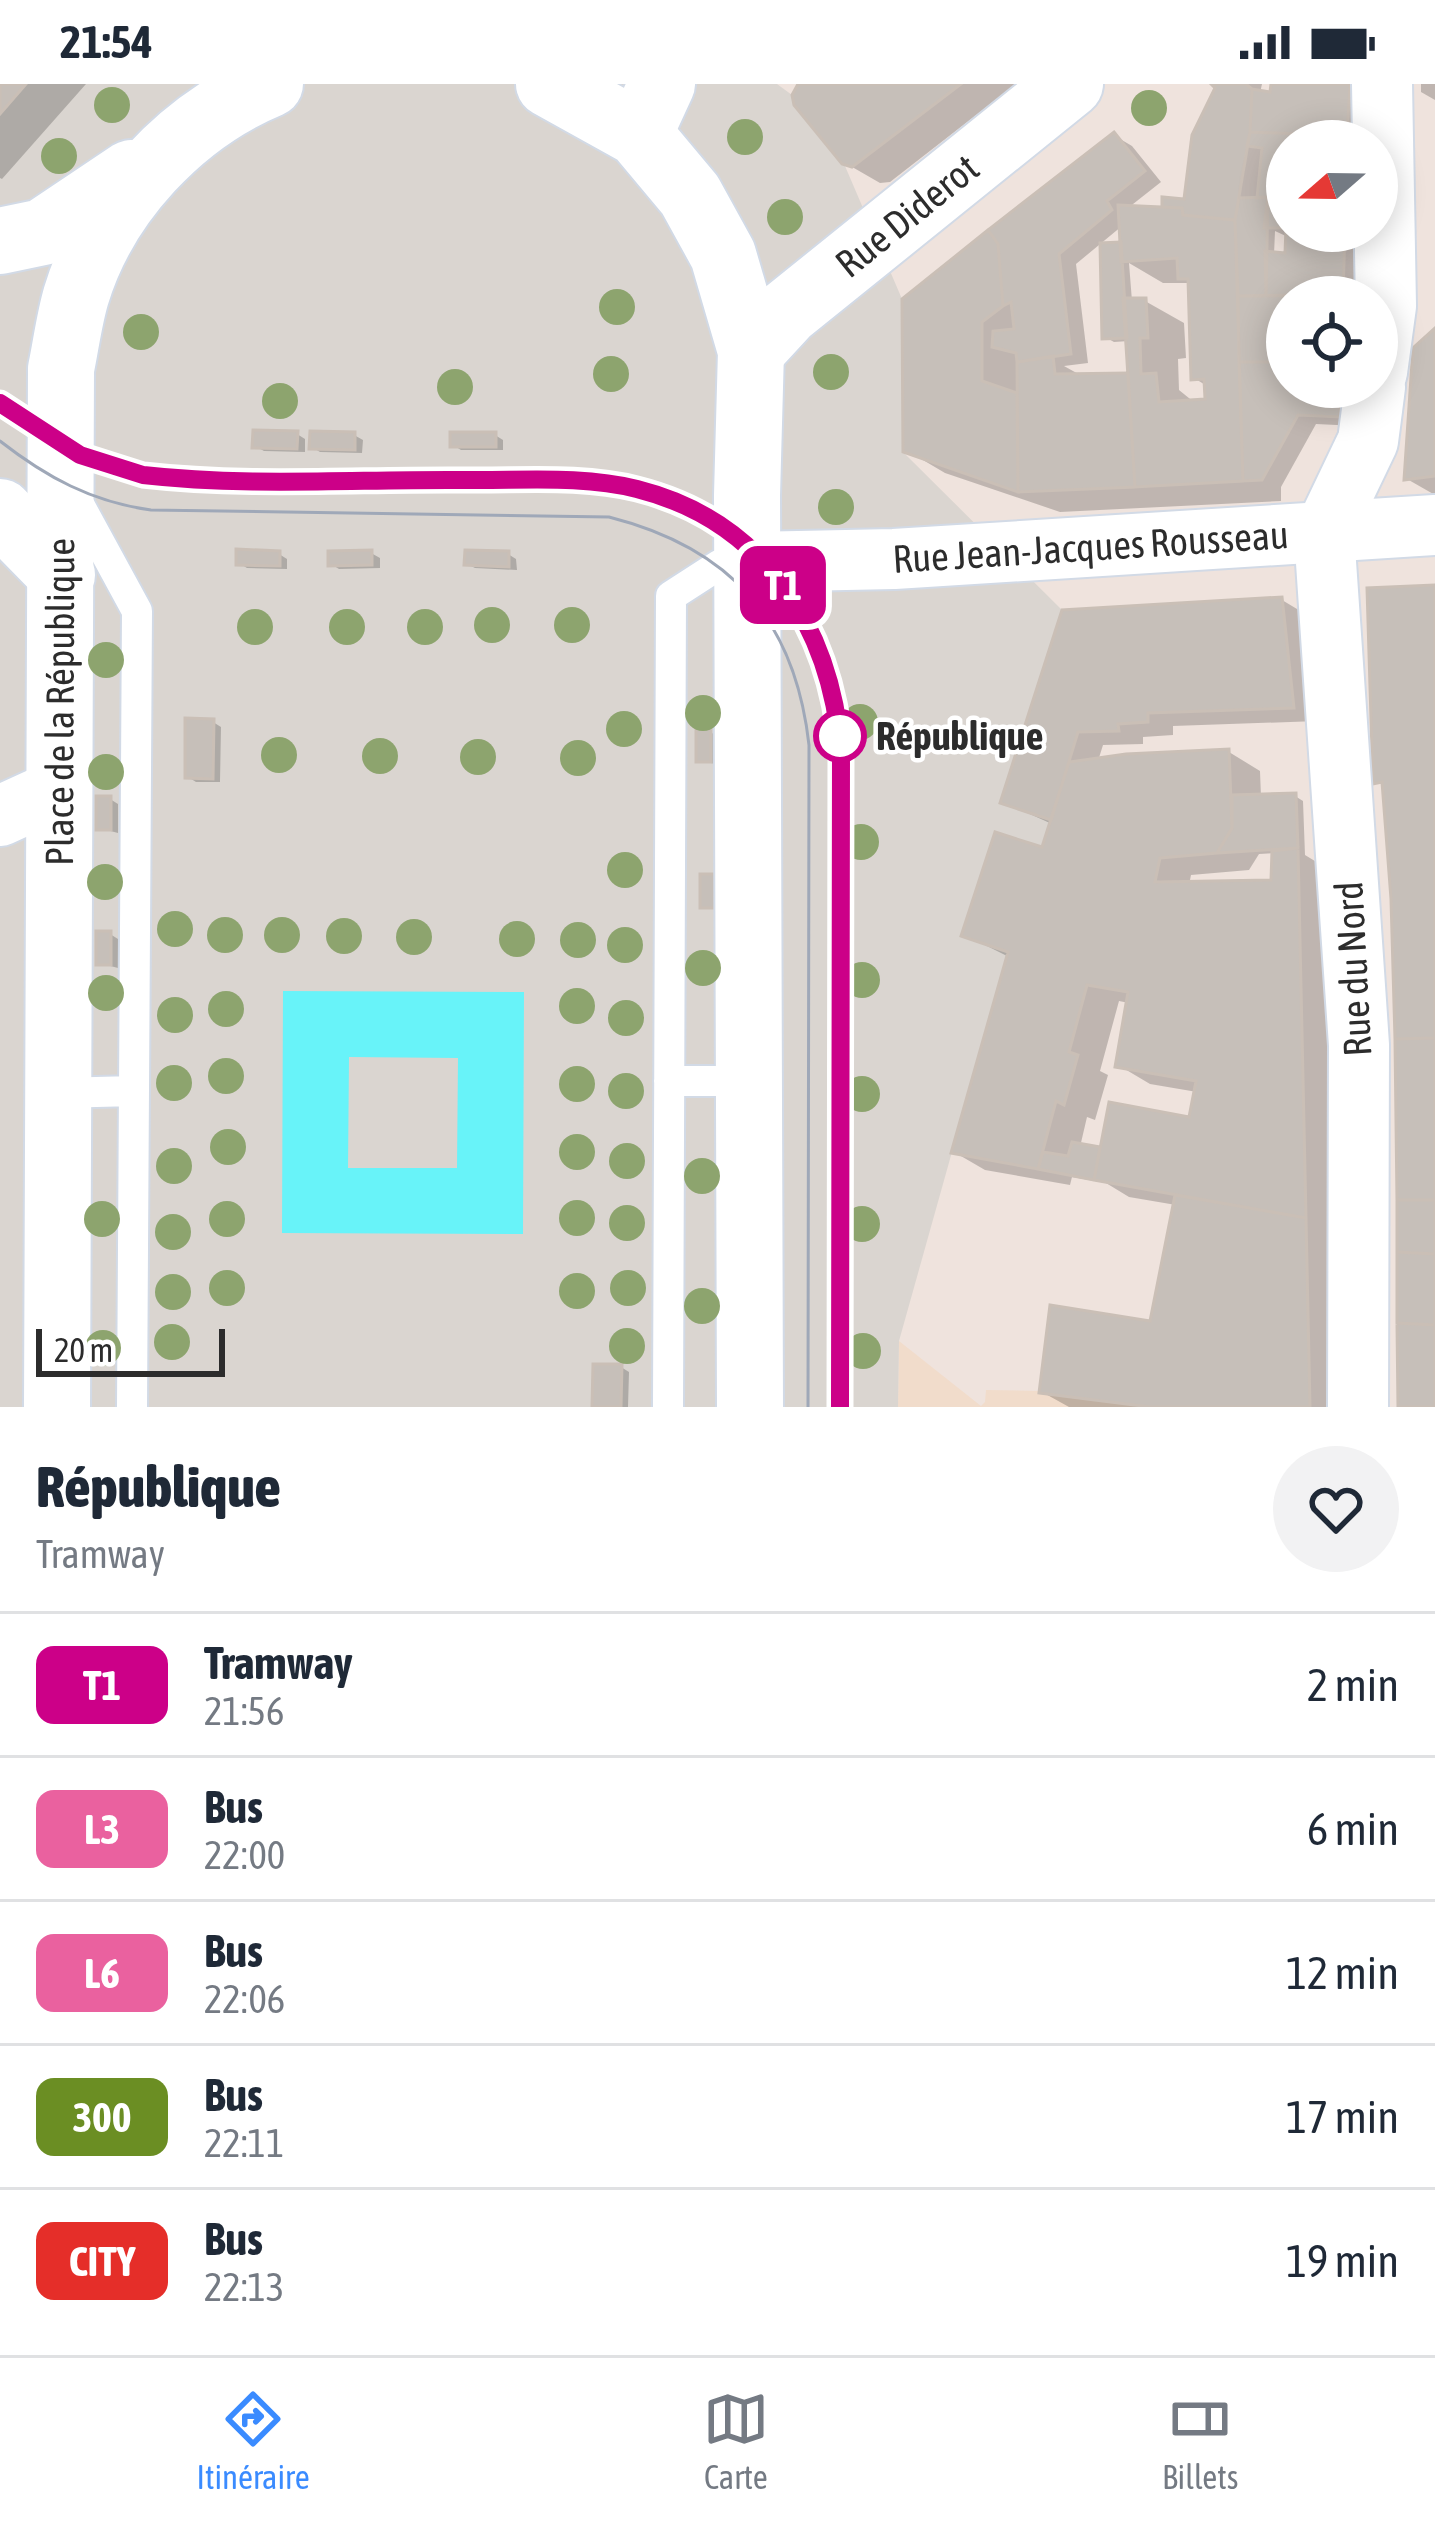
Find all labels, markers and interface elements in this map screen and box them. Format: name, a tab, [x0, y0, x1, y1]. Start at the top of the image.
text: 21:54	[60, 16, 153, 68]
north arrow	[1266, 120, 1398, 252]
map controls	[1266, 120, 1398, 408]
street label: Rue Diderot	[827, 145, 987, 286]
button: locate	[1266, 276, 1398, 408]
street label: Rue Jean-Jacques Rousseau	[891, 512, 1290, 581]
street label: Place de la République	[37, 538, 82, 866]
line badge: T1	[729, 546, 837, 624]
text: T1	[764, 561, 802, 609]
marker: République	[815, 711, 865, 761]
place label: République	[876, 714, 1043, 758]
street label: Rue du Nord	[1326, 880, 1380, 1058]
scale bar	[36, 1323, 225, 1376]
text: 20 m	[54, 1331, 113, 1369]
button: heart	[1273, 1446, 1399, 1572]
text: République	[36, 1454, 281, 1519]
text: Tramway	[36, 1532, 165, 1576]
text: Tramway	[204, 1637, 353, 1689]
text: 2 min	[1307, 1659, 1399, 1711]
text: T1	[83, 1661, 121, 1709]
text: 21:56	[204, 1689, 284, 1733]
text: Bus	[204, 1781, 263, 1833]
text: 6 min	[1307, 1803, 1399, 1855]
text: L3	[84, 1805, 120, 1853]
text: 22:00	[204, 1833, 285, 1877]
text: Bus	[204, 1925, 263, 1977]
text: 12 min	[1286, 1947, 1399, 1999]
text: L6	[84, 1949, 120, 1997]
text: 22:06	[204, 1977, 285, 2021]
text: Bus	[204, 2069, 263, 2121]
text: 17 min	[1286, 2091, 1399, 2143]
text: 300	[72, 2093, 132, 2141]
text: 22:11	[204, 2121, 284, 2165]
text: Bus	[204, 2213, 263, 2265]
text: 19 min	[1286, 2235, 1399, 2287]
text: CITY	[69, 2237, 135, 2285]
text: 22:13	[204, 2265, 284, 2309]
tab: Itinéraire	[197, 2386, 310, 2496]
tab: Carte	[703, 2386, 769, 2496]
tab: Billets	[1162, 2386, 1238, 2496]

